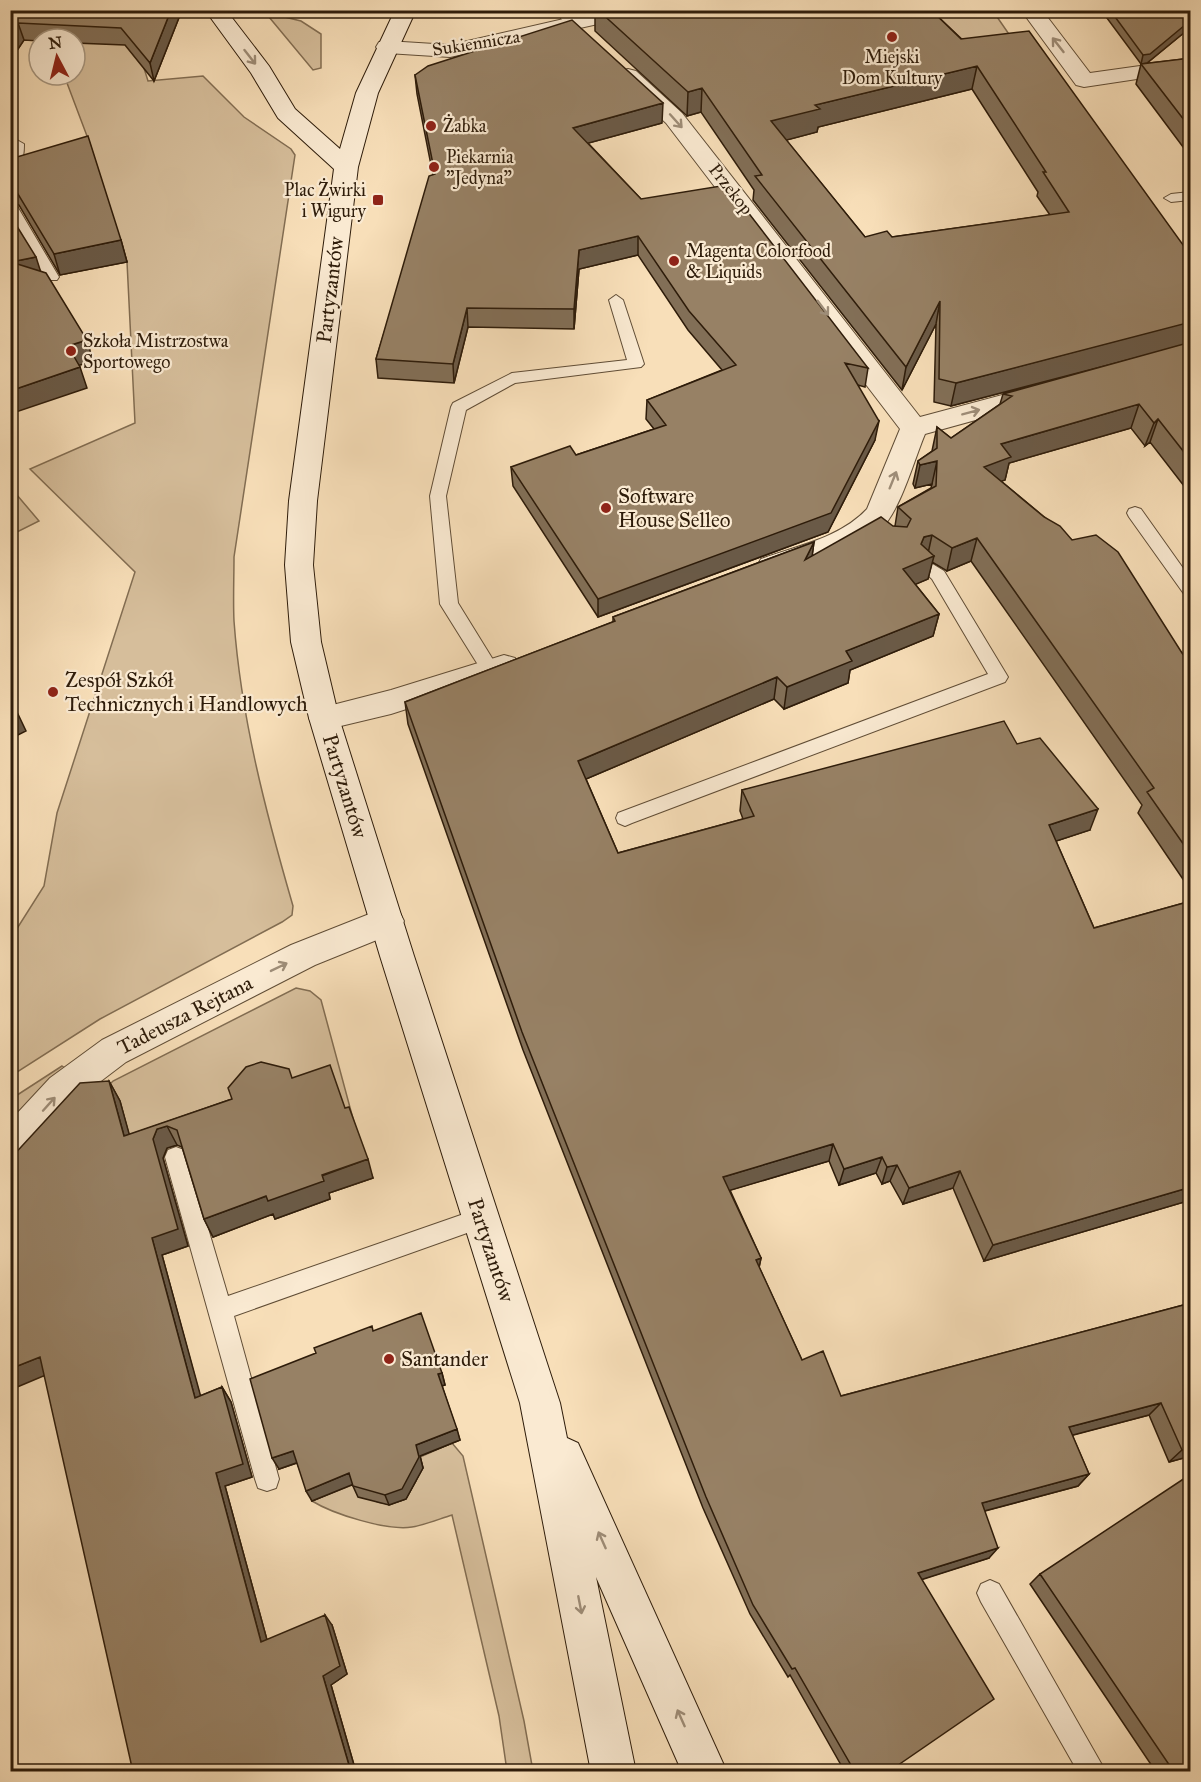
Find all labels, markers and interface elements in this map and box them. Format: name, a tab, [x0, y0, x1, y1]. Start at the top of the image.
street label: Sukiennicza	[431, 25, 522, 61]
north arrow	[27, 27, 87, 87]
marker: Miejski Dom Kultury	[885, 30, 899, 44]
text: N	[47, 32, 64, 53]
one-way arrow	[1051, 38, 1064, 54]
place label: Miejski Dom Kultury	[842, 46, 943, 89]
one-way arrow	[244, 49, 257, 65]
one-way arrow	[669, 113, 683, 128]
place label: Żabka	[443, 114, 487, 137]
marker: Żabka	[424, 119, 438, 133]
place label: Piekarnia "Jedyna"	[446, 146, 514, 190]
street label: Przekop	[704, 159, 758, 219]
marker: Piekarnia "Jedyna"	[427, 160, 441, 174]
place label: Plac Żwirki i Wigury	[284, 178, 367, 223]
marker: Plac Żwirki i Wigury	[371, 193, 385, 207]
street label: Partyzantów	[311, 235, 349, 345]
place label: Magenta Colorfood & Liquids	[686, 240, 831, 284]
marker: Magenta Colorfood & Liquids	[667, 254, 681, 268]
one-way arrow	[816, 299, 829, 315]
place label: Szkoła Mistrzostwa Sportowego	[83, 330, 229, 374]
marker: Szkoła Mistrzostwa Sportowego	[64, 344, 78, 358]
one-way arrow	[961, 406, 980, 417]
one-way arrow	[888, 471, 899, 489]
place label: Software House Selleo	[618, 483, 731, 533]
marker: Software House Selleo	[599, 501, 613, 515]
place label: Zespół Szkół Technicznych i Handlowych	[65, 667, 308, 717]
marker: Zespół Szkół Technicznych i Handlowych	[46, 685, 60, 699]
street label: Partyzantów	[317, 731, 373, 841]
one-way arrow	[269, 961, 287, 972]
street label: Tadeusza Rejtana	[113, 970, 257, 1060]
one-way arrow	[42, 1097, 56, 1112]
street label: Partyzantów	[462, 1195, 520, 1305]
place label: Santander	[401, 1346, 488, 1372]
marker: Santander	[382, 1352, 396, 1366]
one-way arrow	[595, 1532, 607, 1550]
one-way arrow	[575, 1594, 586, 1614]
one-way arrow	[675, 1710, 687, 1728]

